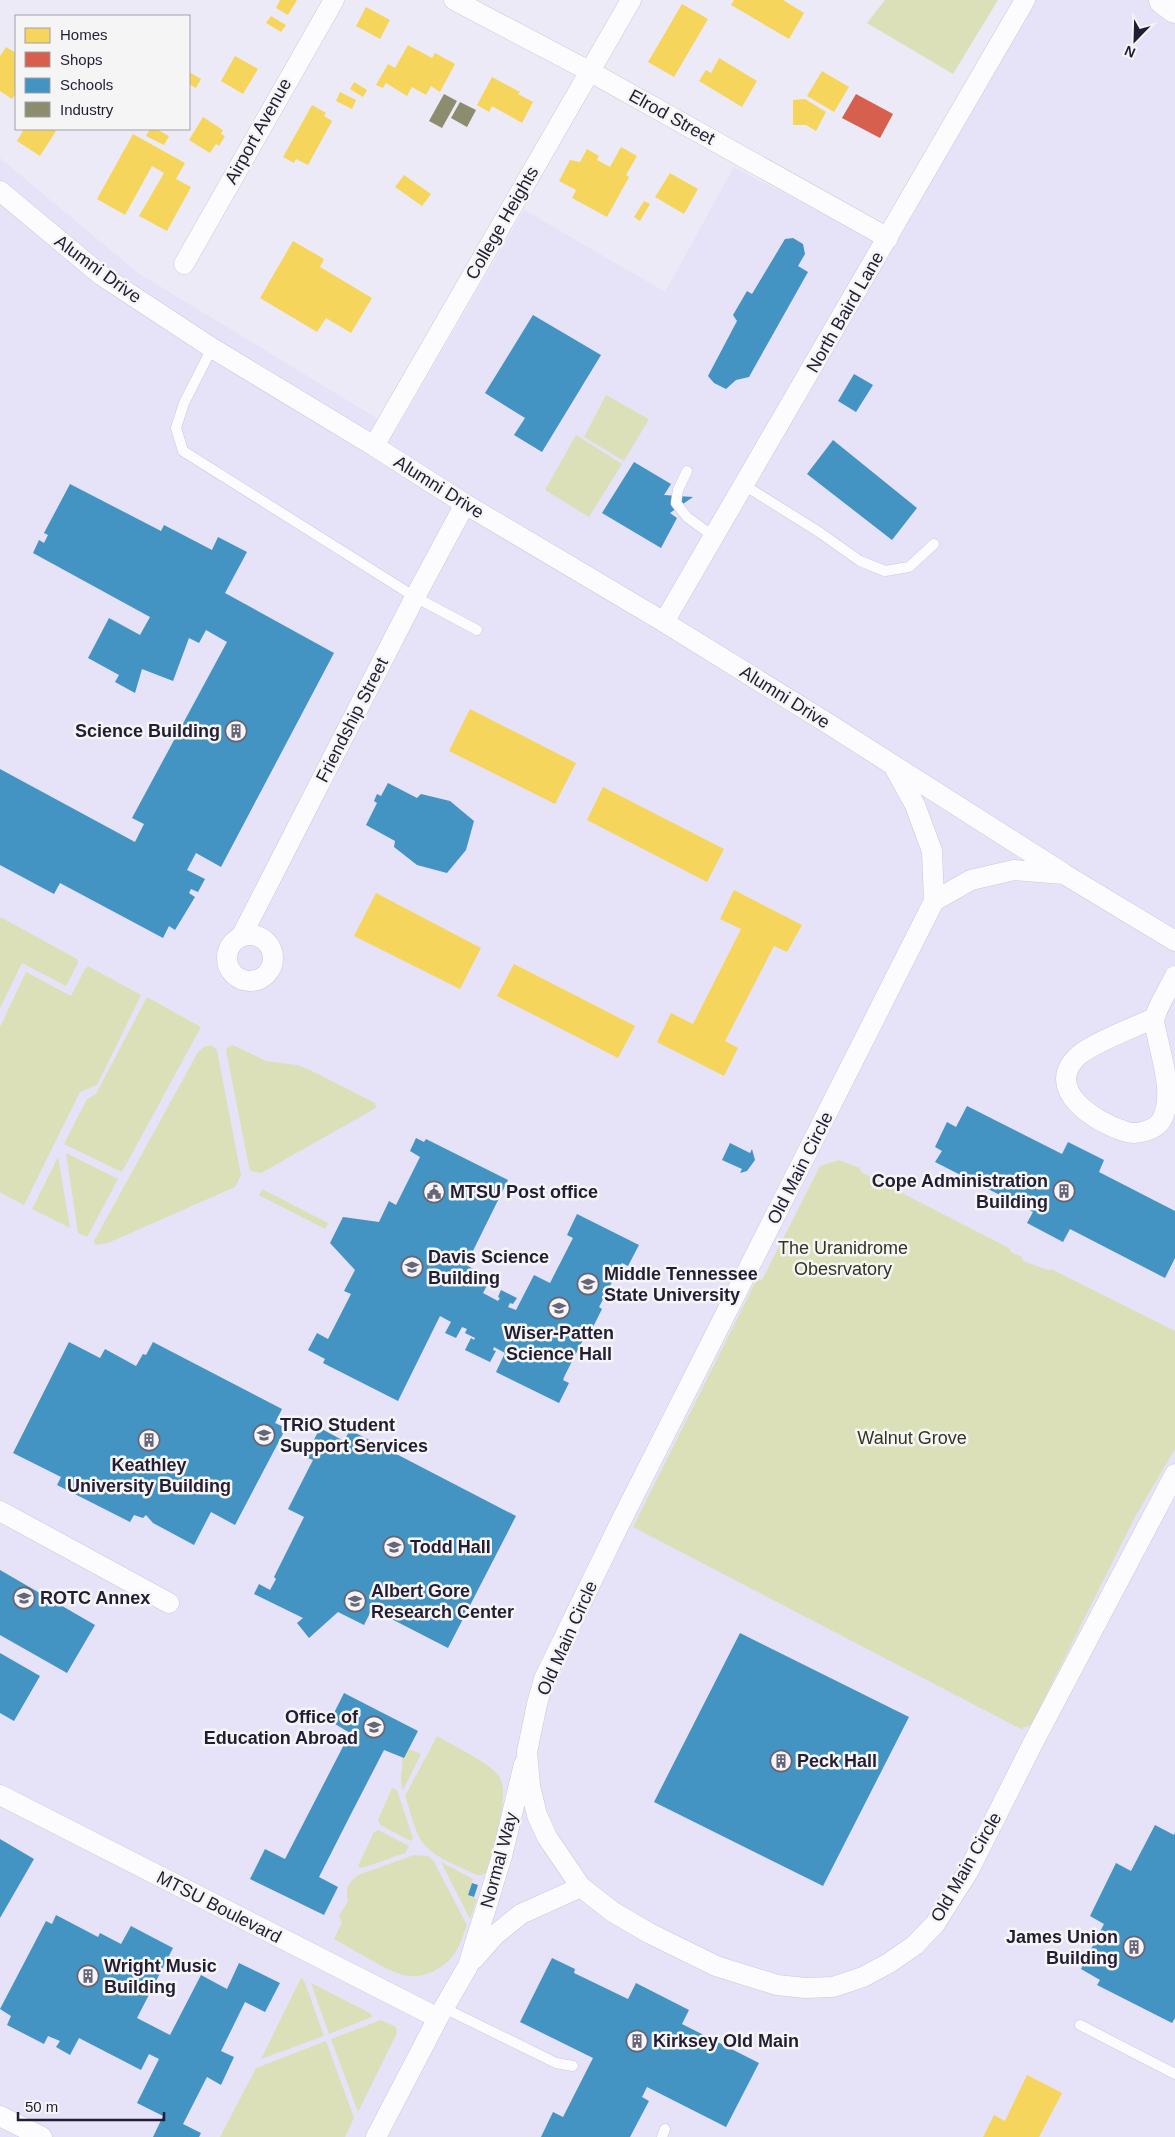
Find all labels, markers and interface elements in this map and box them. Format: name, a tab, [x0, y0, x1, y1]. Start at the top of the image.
legend	[15, 15, 190, 130]
north arrow	[1110, 15, 1160, 65]
text: Homes	[60, 26, 108, 43]
text: N	[1122, 43, 1138, 61]
text: Shops	[60, 51, 103, 68]
street label: Airport Avenue	[221, 75, 295, 187]
text: Schools	[60, 76, 113, 93]
street label: Elrod Street	[626, 85, 718, 149]
text: Industry	[60, 101, 114, 118]
street label: College Heights	[462, 163, 542, 283]
street label: Alumni Drive	[51, 231, 145, 307]
street label: North Baird Lane	[802, 248, 888, 376]
street label: Alumni Drive	[390, 451, 488, 523]
street label: Friendship Street	[312, 654, 392, 786]
street label: Alumni Drive	[736, 661, 834, 733]
building icon: Science Building	[224, 719, 248, 743]
place label: Science Building	[75, 721, 220, 741]
street label: Old Main Circle	[763, 1109, 837, 1227]
place label: Cope Administration Building	[872, 1171, 1048, 1212]
building icon: Cope Administration Building	[1052, 1179, 1076, 1203]
public building icon: MTSU Post office	[422, 1180, 446, 1204]
place label: MTSU Post office	[450, 1182, 598, 1202]
park label: The Uranidrome Obesrvatory	[778, 1238, 908, 1279]
place label: Davis Science Building	[428, 1247, 549, 1288]
school or university icon: Davis Science Building	[400, 1255, 424, 1279]
place label: Middle Tennessee State University	[604, 1264, 758, 1305]
school or university icon: Middle Tennessee State University	[576, 1272, 600, 1296]
school or university icon: Wiser-Patten Science Hall	[547, 1296, 571, 1320]
place label: Wiser-Patten Science Hall	[504, 1323, 614, 1364]
place label: TRiO Student Support Services	[280, 1415, 428, 1456]
school or university icon: TRiO Student Support Services	[252, 1423, 276, 1447]
building icon: Keathley University Building	[137, 1428, 161, 1452]
park label: Walnut Grove	[857, 1428, 967, 1448]
place label: Keathley University Building	[67, 1455, 231, 1496]
school or university icon: Todd Hall	[382, 1535, 406, 1559]
place label: Todd Hall	[410, 1537, 491, 1557]
street label: Old Main Circle	[533, 1578, 601, 1698]
place label: Albert Gore Research Center	[371, 1581, 514, 1622]
school or university icon: ROTC Annex	[12, 1586, 36, 1610]
place label: ROTC Annex	[40, 1588, 150, 1608]
school or university icon: Albert Gore Research Center	[343, 1589, 367, 1613]
place label: Office of Education Abroad	[204, 1707, 359, 1748]
school or university icon: Office of Education Abroad	[362, 1715, 386, 1739]
building icon: Peck Hall	[769, 1749, 793, 1773]
place label: Peck Hall	[797, 1751, 877, 1771]
street label: Old Main Circle	[927, 1809, 1005, 1925]
street label: Normal Way	[477, 1810, 521, 1910]
street label: MTSU Boulevard	[153, 1867, 285, 1947]
place label: James Union Building	[1006, 1927, 1118, 1968]
building icon: James Union Building	[1122, 1935, 1146, 1959]
place label: Wright Music Building	[104, 1956, 217, 1997]
building icon: Wright Music Building	[76, 1964, 100, 1988]
building icon: Kirksey Old Main	[625, 2029, 649, 2053]
place label: Kirksey Old Main	[653, 2031, 799, 2051]
scale bar	[18, 2090, 164, 2122]
text: 50 m	[25, 2098, 58, 2115]

